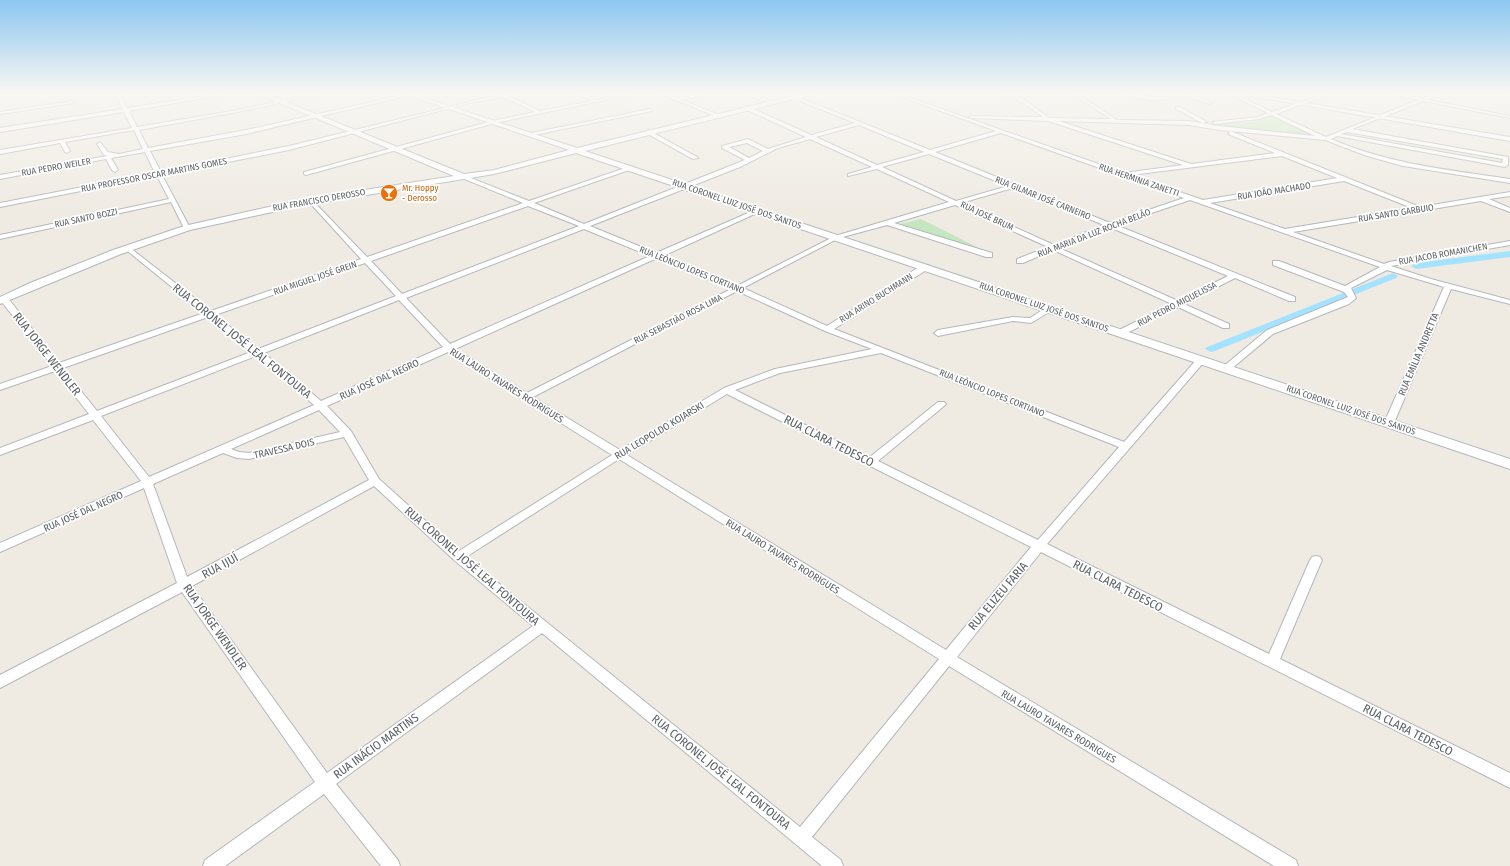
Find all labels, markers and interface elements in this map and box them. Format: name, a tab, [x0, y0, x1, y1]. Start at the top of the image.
street label: RUA PEDRO WEILER	[21, 156, 91, 178]
street label: RUA PROFESSOR OSCAR MARTINS GOMES	[80, 156, 228, 194]
street label: RUA HERMINIA ZANETTI	[1098, 162, 1180, 198]
street label: RUA GILMAR JOSÉ CARNEIRO	[994, 173, 1093, 222]
street label: RUA CORONEL LUIZ JOSÉ DOS SANTOS	[671, 176, 804, 231]
street label: RUA JOÃO MACHADO	[1237, 179, 1312, 202]
bar icon: Mr. Hoppy - Derosso	[379, 183, 399, 203]
place label: Mr. Hoppy - Derosso	[402, 183, 439, 203]
street label: RUA FRANCISCO DEROSSO	[272, 187, 366, 213]
street label: RUA JOSÉ BRUM	[959, 198, 1015, 233]
street label: RUA SANTO GARBUIO	[1358, 202, 1435, 224]
street label: RUA SANTO BOZZI	[54, 206, 118, 230]
street label: RUA MARIA DA LUZ ROCHA BELÃO	[1036, 206, 1152, 259]
street label: RUA JACOB ROMANICHEN	[1398, 241, 1488, 267]
street label: RUA LEÔNCIO LOPES CORTIANO	[638, 243, 747, 296]
street label: RUA MIGUEL JOSÉ GREIN	[272, 258, 358, 297]
street label: RUA ARINO BUCHMANN	[838, 271, 914, 325]
street label: RUA CORONEL LUIZ JOSÉ DOS SANTOS	[978, 279, 1111, 334]
street label: RUA CORONEL JOSÉ LEAL FONTOURA	[170, 280, 315, 402]
street label: RUA PEDRO MIQUELISSA	[1136, 280, 1218, 328]
street label: RUA SEBASTIÃO ROSA LIMA	[632, 291, 724, 346]
street label: RUA JORGE WENDLER	[10, 310, 84, 399]
street label: RUA EMÍLIA ANDRETTA	[1394, 310, 1442, 398]
street label: RUA LAURO TAVARES RODRIGUES	[447, 346, 566, 426]
street label: RUA JOSÉ DAL NEGRO	[337, 355, 421, 403]
street label: RUA LEÔNCIO LOPES CORTIANO	[938, 366, 1047, 419]
street label: RUA CORONEL LUIZ JOSÉ DOS SANTOS	[1285, 382, 1418, 437]
street label: RUA LEOPOLDO KOJARSKI	[613, 399, 706, 462]
street label: RUA CLARA TEDESCO	[782, 412, 876, 470]
street label: TRAVESSA DOIS	[253, 436, 316, 462]
street label: RUA JOSÉ DAL NEGRO	[41, 487, 125, 535]
street label: RUA CORONEL JOSÉ LEAL FONTOURA	[402, 503, 543, 629]
street label: RUA LAURO TAVARES RODRIGUES	[723, 517, 842, 597]
street label: RUA IJUÍ	[199, 550, 241, 582]
street label: RUA CLARA TEDESCO	[1071, 557, 1165, 615]
street label: RUA ELIZEU FARIA	[965, 559, 1031, 633]
street label: RUA JORGE WENDLER	[180, 581, 250, 673]
street label: RUA LAURO TAVARES RODRIGUES	[999, 688, 1118, 766]
street label: RUA CLARA TEDESCO	[1361, 701, 1455, 759]
street label: RUA INÁCIO MARTINS	[330, 710, 421, 782]
street label: RUA CORONEL JOSÉ LEAL FONTOURA	[649, 711, 794, 833]

